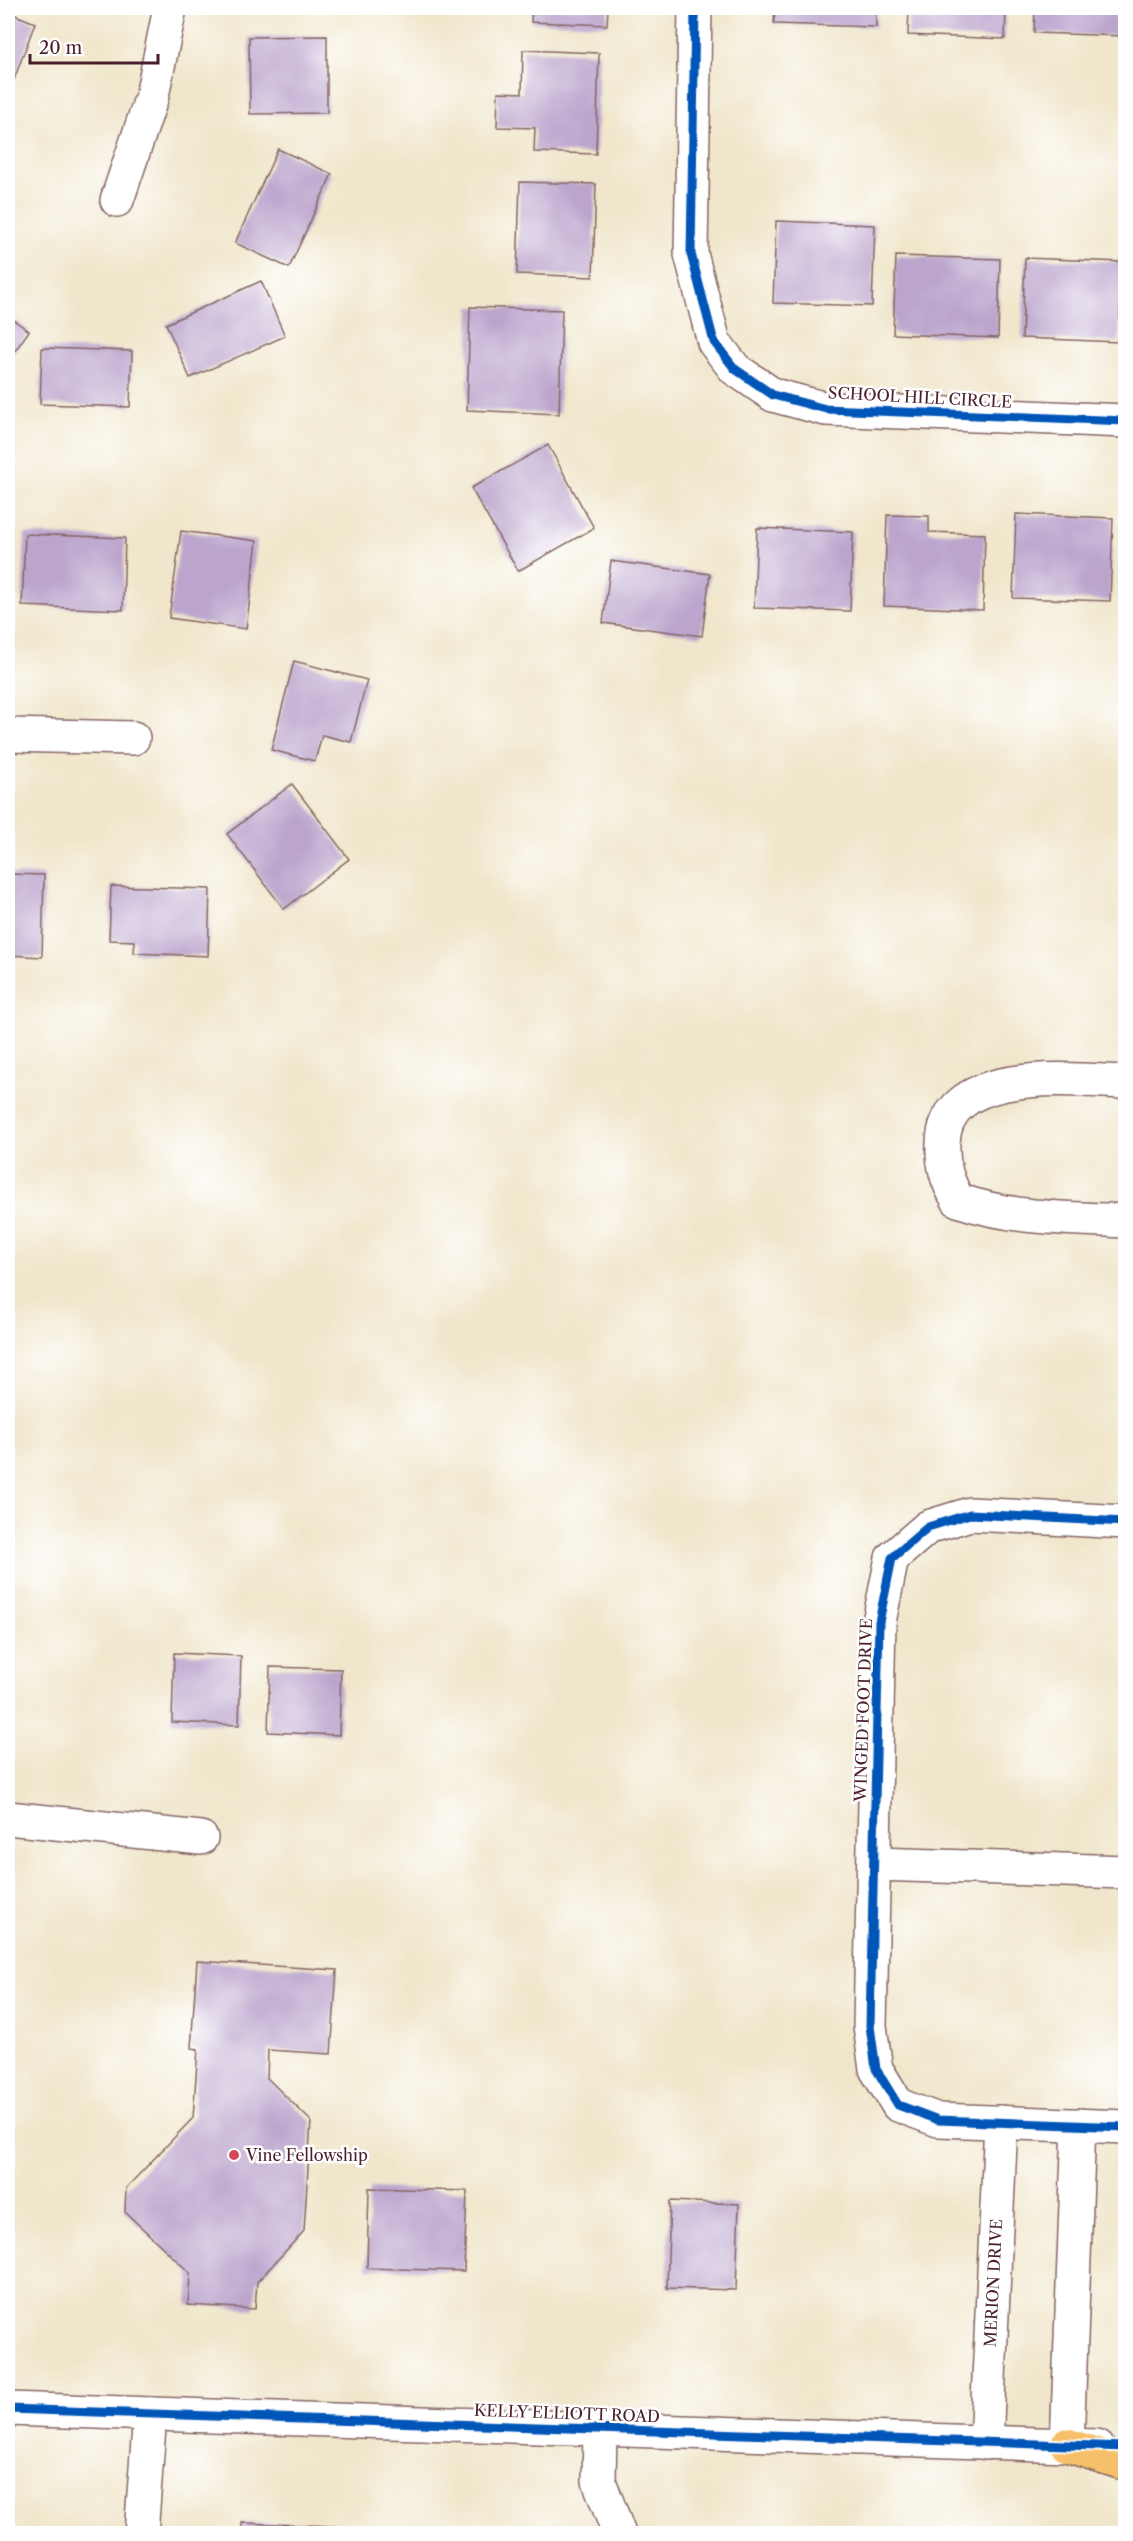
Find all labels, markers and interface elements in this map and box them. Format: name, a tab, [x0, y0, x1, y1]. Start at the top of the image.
scale bar	[30, 27, 158, 65]
text: 20 m	[39, 37, 83, 59]
street label: SCHOOL HILL CIRCLE	[827, 382, 1013, 412]
street label: WINGED FOOT DRIVE	[850, 1618, 876, 1803]
place label: Vine Fellowship	[245, 2145, 368, 2165]
marker: Vine Fellowship	[227, 2148, 241, 2162]
street label: MERION DRIVE	[980, 2218, 1006, 2348]
street label: KELLY ELLIOTT ROAD	[474, 2400, 660, 2426]

